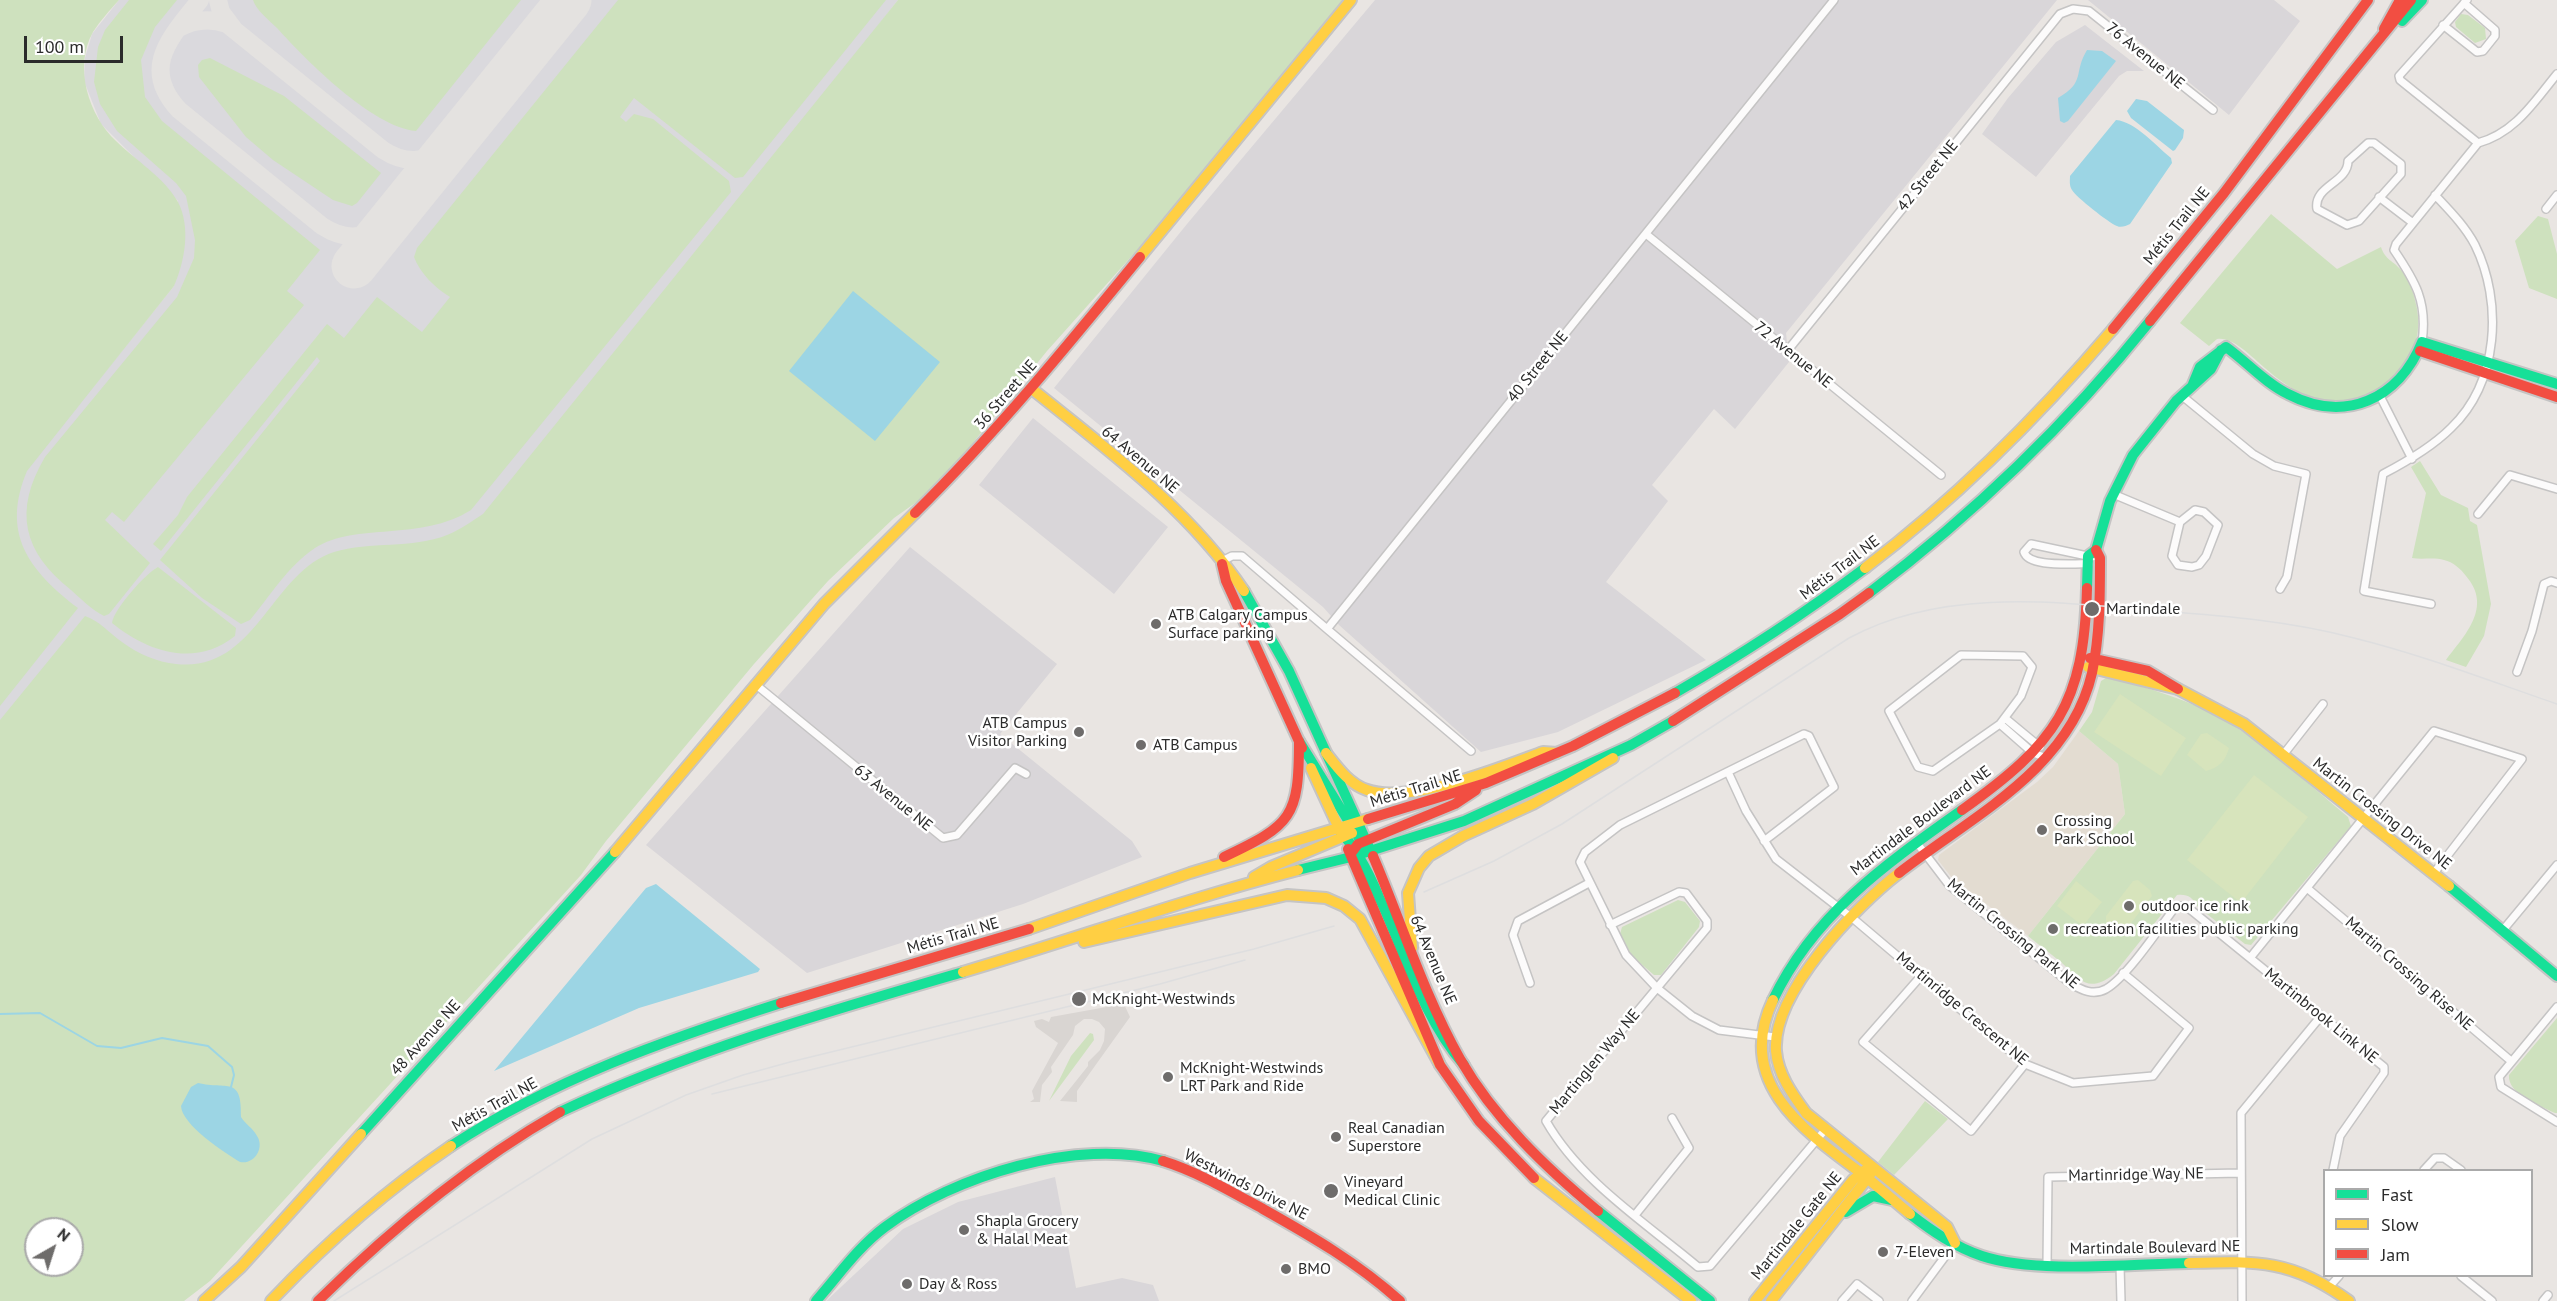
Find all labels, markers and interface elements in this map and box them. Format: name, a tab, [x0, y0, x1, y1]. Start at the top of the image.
street label: 76 Avenue NE	[2102, 19, 2188, 93]
scale bar	[27, 24, 126, 62]
text: 100 m	[35, 35, 84, 58]
street label: 42 Street NE	[1893, 136, 1963, 216]
street label: Métis Trail NE	[2140, 183, 2214, 269]
street label: 72 Avenue NE	[1750, 318, 1836, 392]
street label: 40 Street NE	[1503, 327, 1573, 407]
street label: 36 Street NE	[970, 356, 1042, 434]
street label: 64 Avenue NE	[1097, 422, 1183, 498]
street label: Métis Trail NE	[1796, 532, 1884, 604]
place label: Martindale	[2106, 599, 2180, 619]
marker: Martindale	[2083, 600, 2101, 618]
place label: ATB Calgary Campus Surface parking	[1168, 605, 1308, 643]
marker: ATB Calgary Campus Surface parking	[1149, 617, 1163, 631]
place label: ATB Campus Visitor Parking	[968, 713, 1067, 751]
marker: ATB Campus Visitor Parking	[1072, 725, 1086, 739]
place label: ATB Campus	[1153, 735, 1238, 755]
marker: ATB Campus	[1134, 738, 1148, 752]
street label: Martin Crossing Drive NE	[2309, 754, 2455, 874]
street label: 63 Avenue NE	[850, 761, 936, 835]
street label: Martindale Boulevard NE	[1847, 762, 1995, 880]
street label: Métis Trail NE	[1368, 766, 1464, 812]
place label: Crossing Park School	[2054, 811, 2134, 849]
marker: Crossing Park School	[2035, 823, 2049, 837]
street label: Martin Crossing Park NE	[1943, 875, 2083, 993]
place label: outdoor ice rink	[2141, 896, 2249, 916]
marker: outdoor ice rink	[2122, 899, 2136, 913]
street label: 64 Avenue NE	[1406, 912, 1460, 1008]
street label: Martin Crossing Rise NE	[2341, 913, 2477, 1035]
street label: Métis Trail NE	[905, 914, 1001, 958]
place label: recreation facilities public parking	[2065, 919, 2298, 939]
marker: recreation facilities public parking	[2046, 922, 2060, 936]
street label: Martinridge Crescent NE	[1892, 948, 2032, 1070]
street label: Martinbrook Link NE	[2260, 964, 2382, 1068]
place label: McKnight-Westwinds	[1092, 989, 1235, 1009]
marker: McKnight-Westwinds	[1070, 990, 1088, 1008]
street label: 48 Avenue NE	[387, 996, 465, 1080]
street label: Martinglen Way NE	[1546, 1006, 1644, 1118]
place label: McKnight-Westwinds LRT Park and Ride	[1180, 1058, 1323, 1096]
marker: McKnight-Westwinds LRT Park and Ride	[1161, 1070, 1175, 1084]
street label: Métis Trail NE	[449, 1074, 541, 1136]
place label: Real Canadian Superstore	[1348, 1118, 1445, 1156]
marker: Real Canadian Superstore	[1329, 1130, 1343, 1144]
street label: Westwinds Drive NE	[1181, 1145, 1311, 1225]
street label: Martinridge Way NE	[2068, 1164, 2204, 1186]
street label: Martindale Gate NE	[1748, 1168, 1846, 1284]
legend	[2323, 1169, 2533, 1277]
place label: Vineyard Medical Clinic	[1344, 1172, 1440, 1210]
marker: Vineyard Medical Clinic	[1322, 1182, 1340, 1200]
text: Fast	[2381, 1183, 2413, 1206]
place label: Shapla Grocery & Halal Meat	[976, 1211, 1078, 1249]
text: Slow	[2381, 1213, 2419, 1236]
north arrow	[24, 1217, 84, 1277]
text: N	[54, 1223, 74, 1246]
marker: Shapla Grocery & Halal Meat	[957, 1223, 971, 1237]
street label: Martindale Boulevard NE	[2069, 1237, 2241, 1259]
place label: 7-Eleven	[1895, 1242, 1954, 1262]
text: Jam	[2381, 1243, 2410, 1266]
marker: 7-Eleven	[1876, 1245, 1890, 1259]
place label: BMO	[1298, 1259, 1331, 1279]
marker: BMO	[1279, 1262, 1293, 1276]
place label: Day & Ross	[919, 1274, 997, 1294]
marker: Day & Ross	[900, 1277, 914, 1291]

